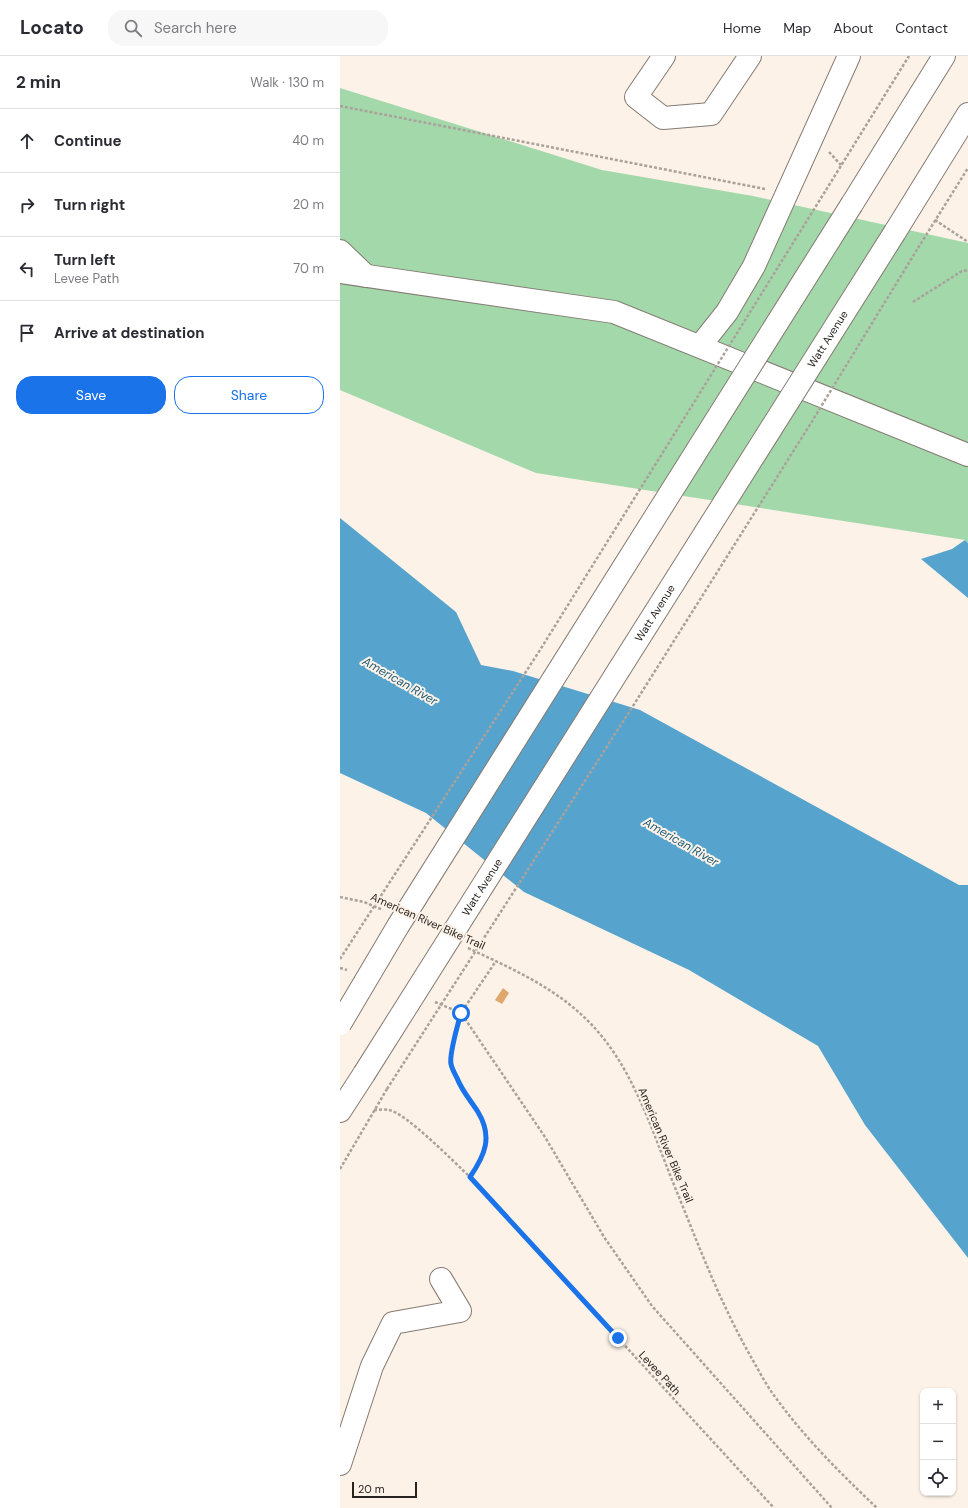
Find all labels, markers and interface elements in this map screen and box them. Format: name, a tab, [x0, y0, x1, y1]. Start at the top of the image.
search box	[108, 10, 388, 46]
text: Locato	[20, 15, 84, 40]
icon: search	[122, 17, 144, 39]
text: Search here	[154, 18, 237, 38]
text: Home	[723, 19, 761, 37]
text: Map	[783, 19, 811, 37]
text: About	[833, 19, 873, 37]
text: Contact	[895, 19, 948, 37]
text: 2 min	[16, 71, 61, 93]
text: Walk · 130 m	[250, 74, 324, 91]
icon: ahead	[16, 130, 38, 152]
text: Continue	[54, 131, 122, 151]
text: 40 m	[292, 132, 324, 149]
icon: right	[16, 194, 38, 216]
text: Turn right	[54, 195, 125, 215]
text: 20 m	[293, 196, 324, 213]
text: Turn left	[54, 250, 115, 270]
icon: left	[16, 258, 38, 280]
text: 70 m	[293, 260, 324, 277]
text: Levee Path	[54, 270, 119, 287]
street label: Watt Avenue	[804, 308, 851, 370]
icon: arrive	[16, 322, 38, 344]
text: Arrive at destination	[54, 323, 205, 343]
button: Save	[16, 376, 166, 414]
button: Share	[174, 376, 324, 414]
street label: Watt Avenue	[631, 582, 678, 644]
water label: American River	[359, 653, 441, 709]
water label: American River	[640, 814, 722, 870]
street label: Watt Avenue	[459, 856, 505, 918]
street label: American River Bike Trail	[369, 889, 487, 953]
route start	[452, 1004, 470, 1022]
street label: American River Bike Trail	[635, 1085, 697, 1205]
route end	[609, 1329, 627, 1347]
street label: Levee Path	[636, 1348, 684, 1398]
map controls	[920, 1388, 956, 1496]
button: +	[920, 1388, 956, 1424]
button: −	[920, 1424, 956, 1460]
button: locate	[920, 1460, 956, 1496]
scale bar	[352, 1480, 417, 1499]
text: 20 m	[358, 1482, 384, 1496]

